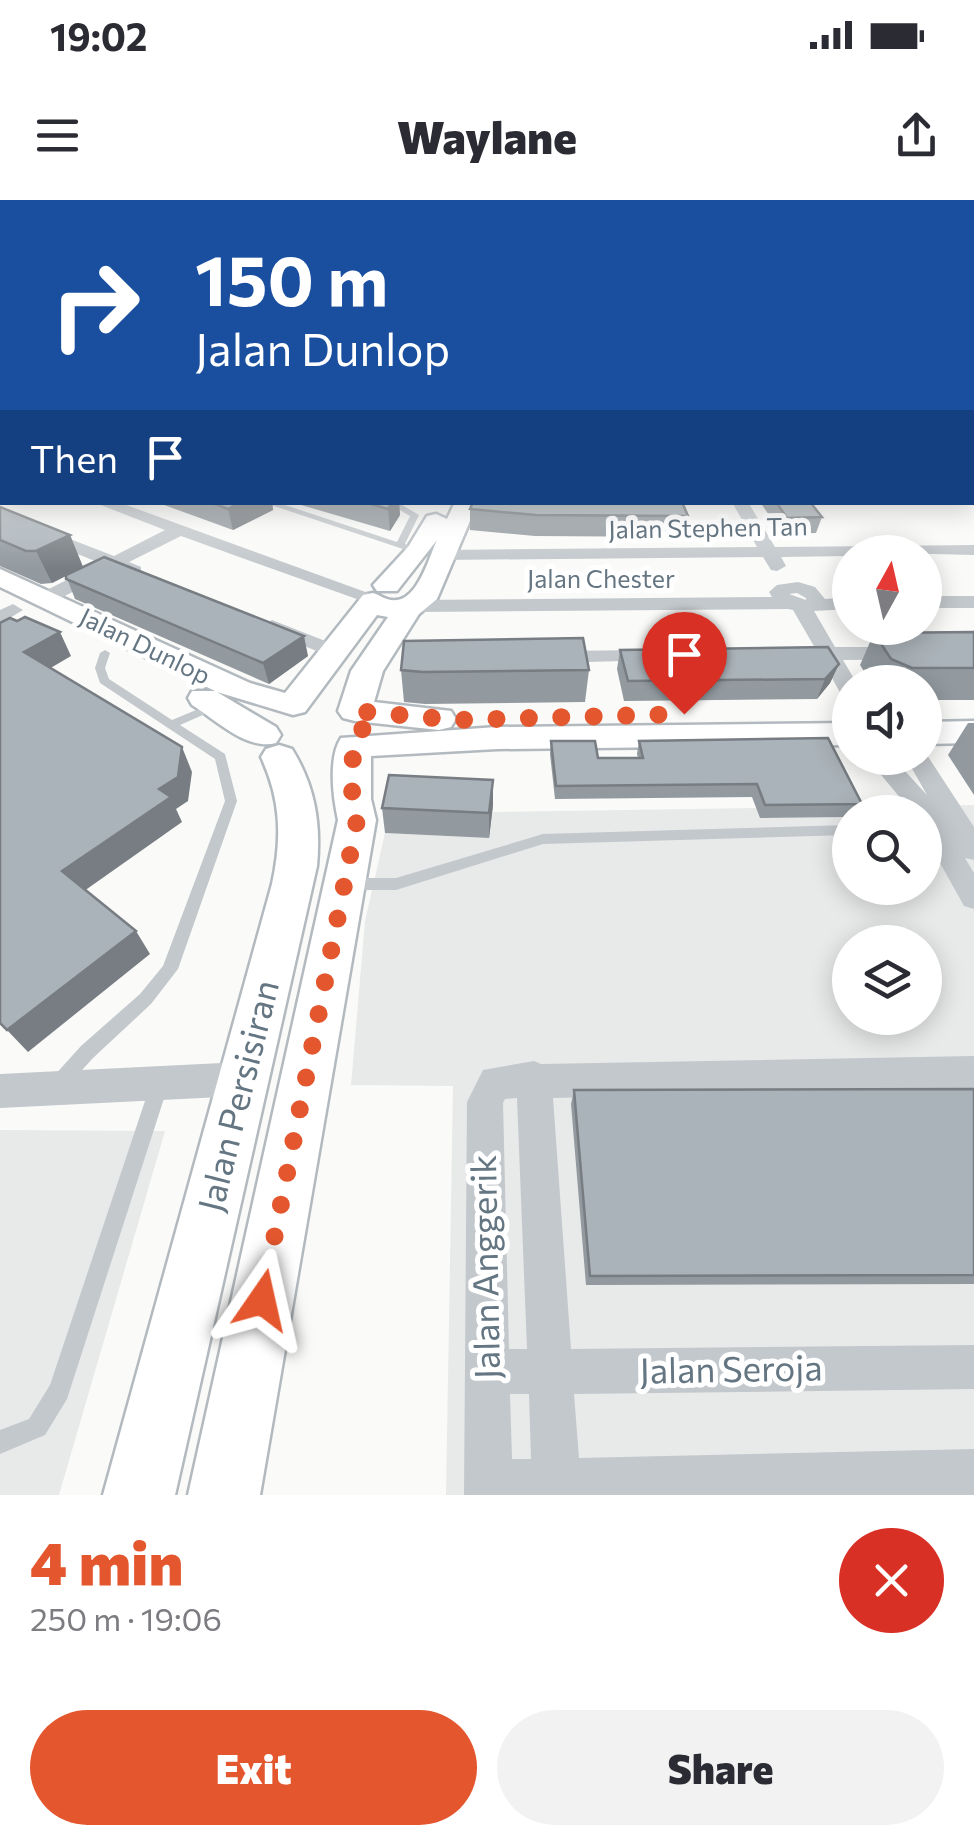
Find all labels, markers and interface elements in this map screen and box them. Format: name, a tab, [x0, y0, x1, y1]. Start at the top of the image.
text: 19:02	[50, 12, 147, 59]
icon: menu	[30, 108, 85, 163]
text: Waylane	[397, 108, 577, 163]
icon: share	[889, 108, 944, 163]
text: 150 m	[195, 235, 388, 320]
icon: right	[30, 240, 160, 370]
text: Jalan Dunlop	[195, 320, 450, 375]
icon: arrive	[138, 430, 193, 485]
text: Then	[30, 434, 118, 481]
street label: Jalan Stephen Tan	[608, 510, 808, 544]
north arrow	[832, 535, 942, 645]
map controls	[832, 535, 942, 1035]
street label: Jalan Chester	[527, 563, 675, 593]
street label: Jalan Dunlop	[75, 601, 216, 690]
pin	[642, 612, 727, 715]
icon: arrive	[657, 627, 712, 682]
button: sound	[832, 665, 942, 775]
button: search	[832, 795, 942, 905]
button: layers	[832, 925, 942, 1035]
street label: Jalan Persisiran	[187, 975, 286, 1216]
street label: Jalan Anggerik	[460, 1154, 507, 1380]
position arrow	[210, 1248, 314, 1352]
street label: Jalan Seroja	[639, 1344, 823, 1391]
text: 4 min	[30, 1524, 183, 1597]
button: close	[839, 1528, 944, 1633]
text: 250 m · 19:06	[30, 1598, 222, 1638]
button: Exit	[30, 1710, 477, 1825]
button: Share	[497, 1710, 944, 1825]

